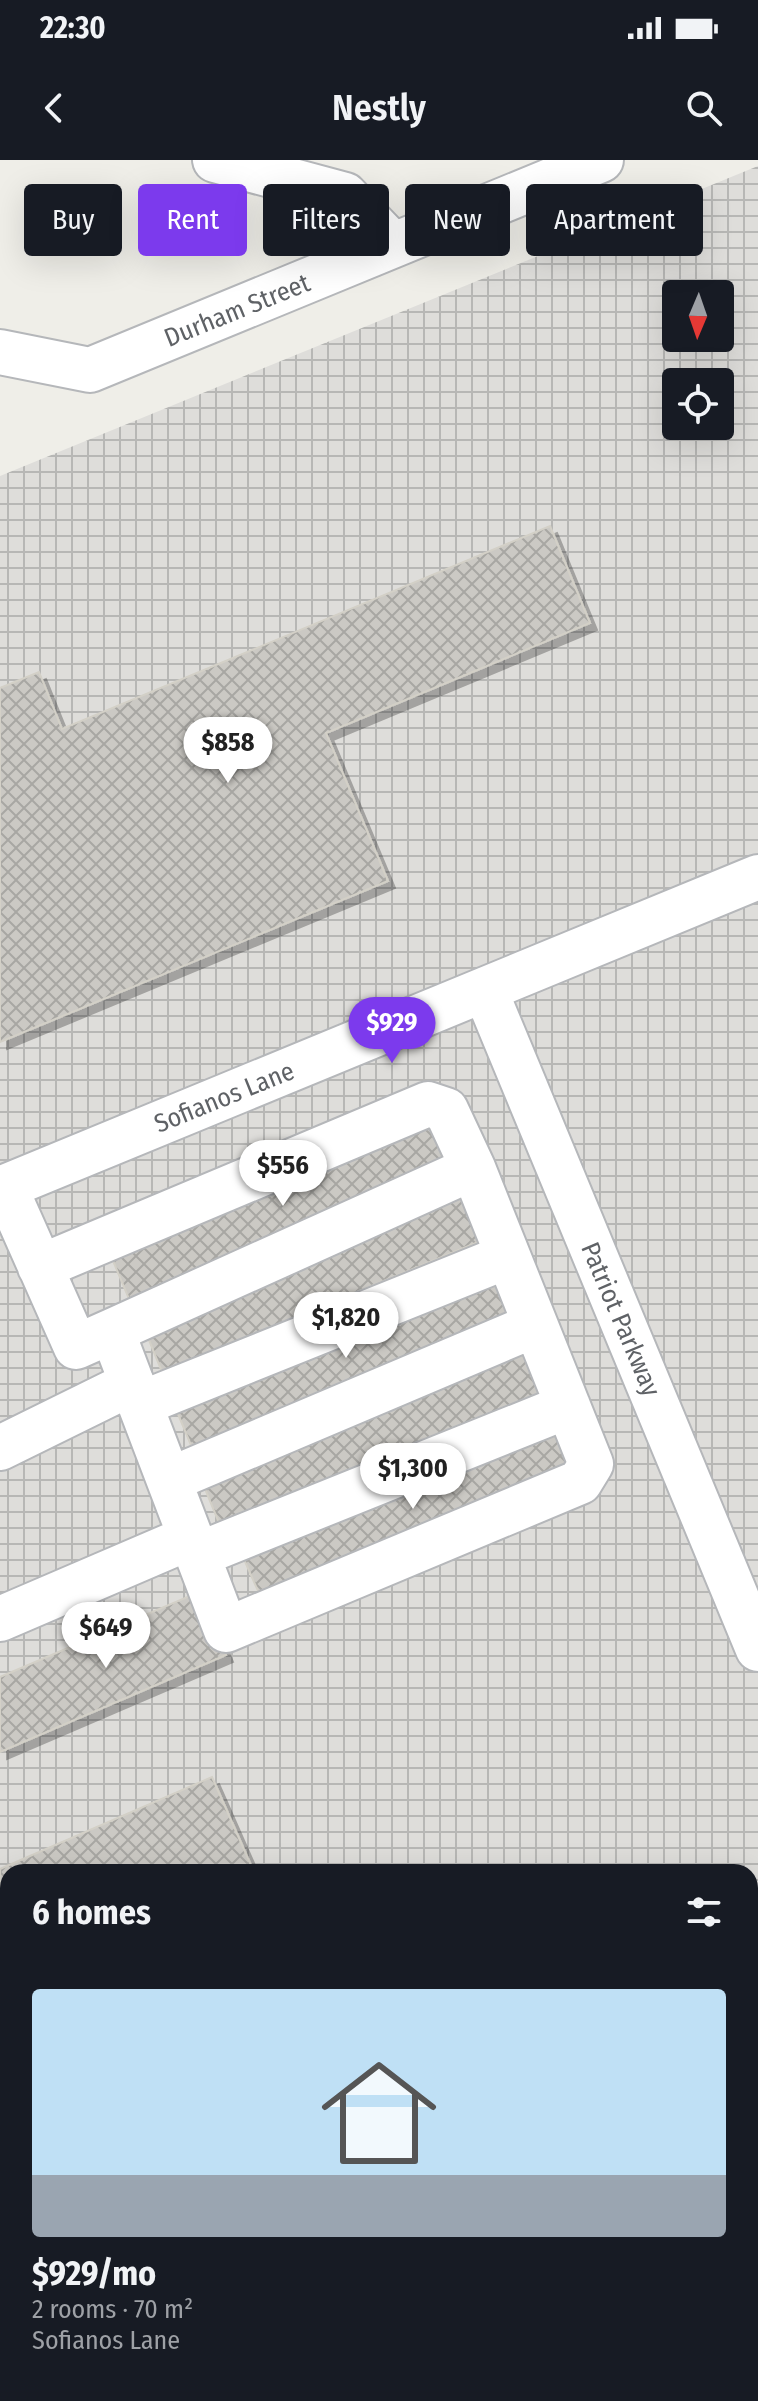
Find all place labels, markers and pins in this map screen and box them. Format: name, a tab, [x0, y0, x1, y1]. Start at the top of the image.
pin: $858	[181, 717, 275, 785]
pin: $929	[345, 997, 439, 1065]
pin: $556	[236, 1140, 330, 1208]
pin: $1,820	[281, 1292, 411, 1360]
pin: $1,300	[348, 1443, 478, 1511]
pin: $649	[59, 1602, 153, 1670]

